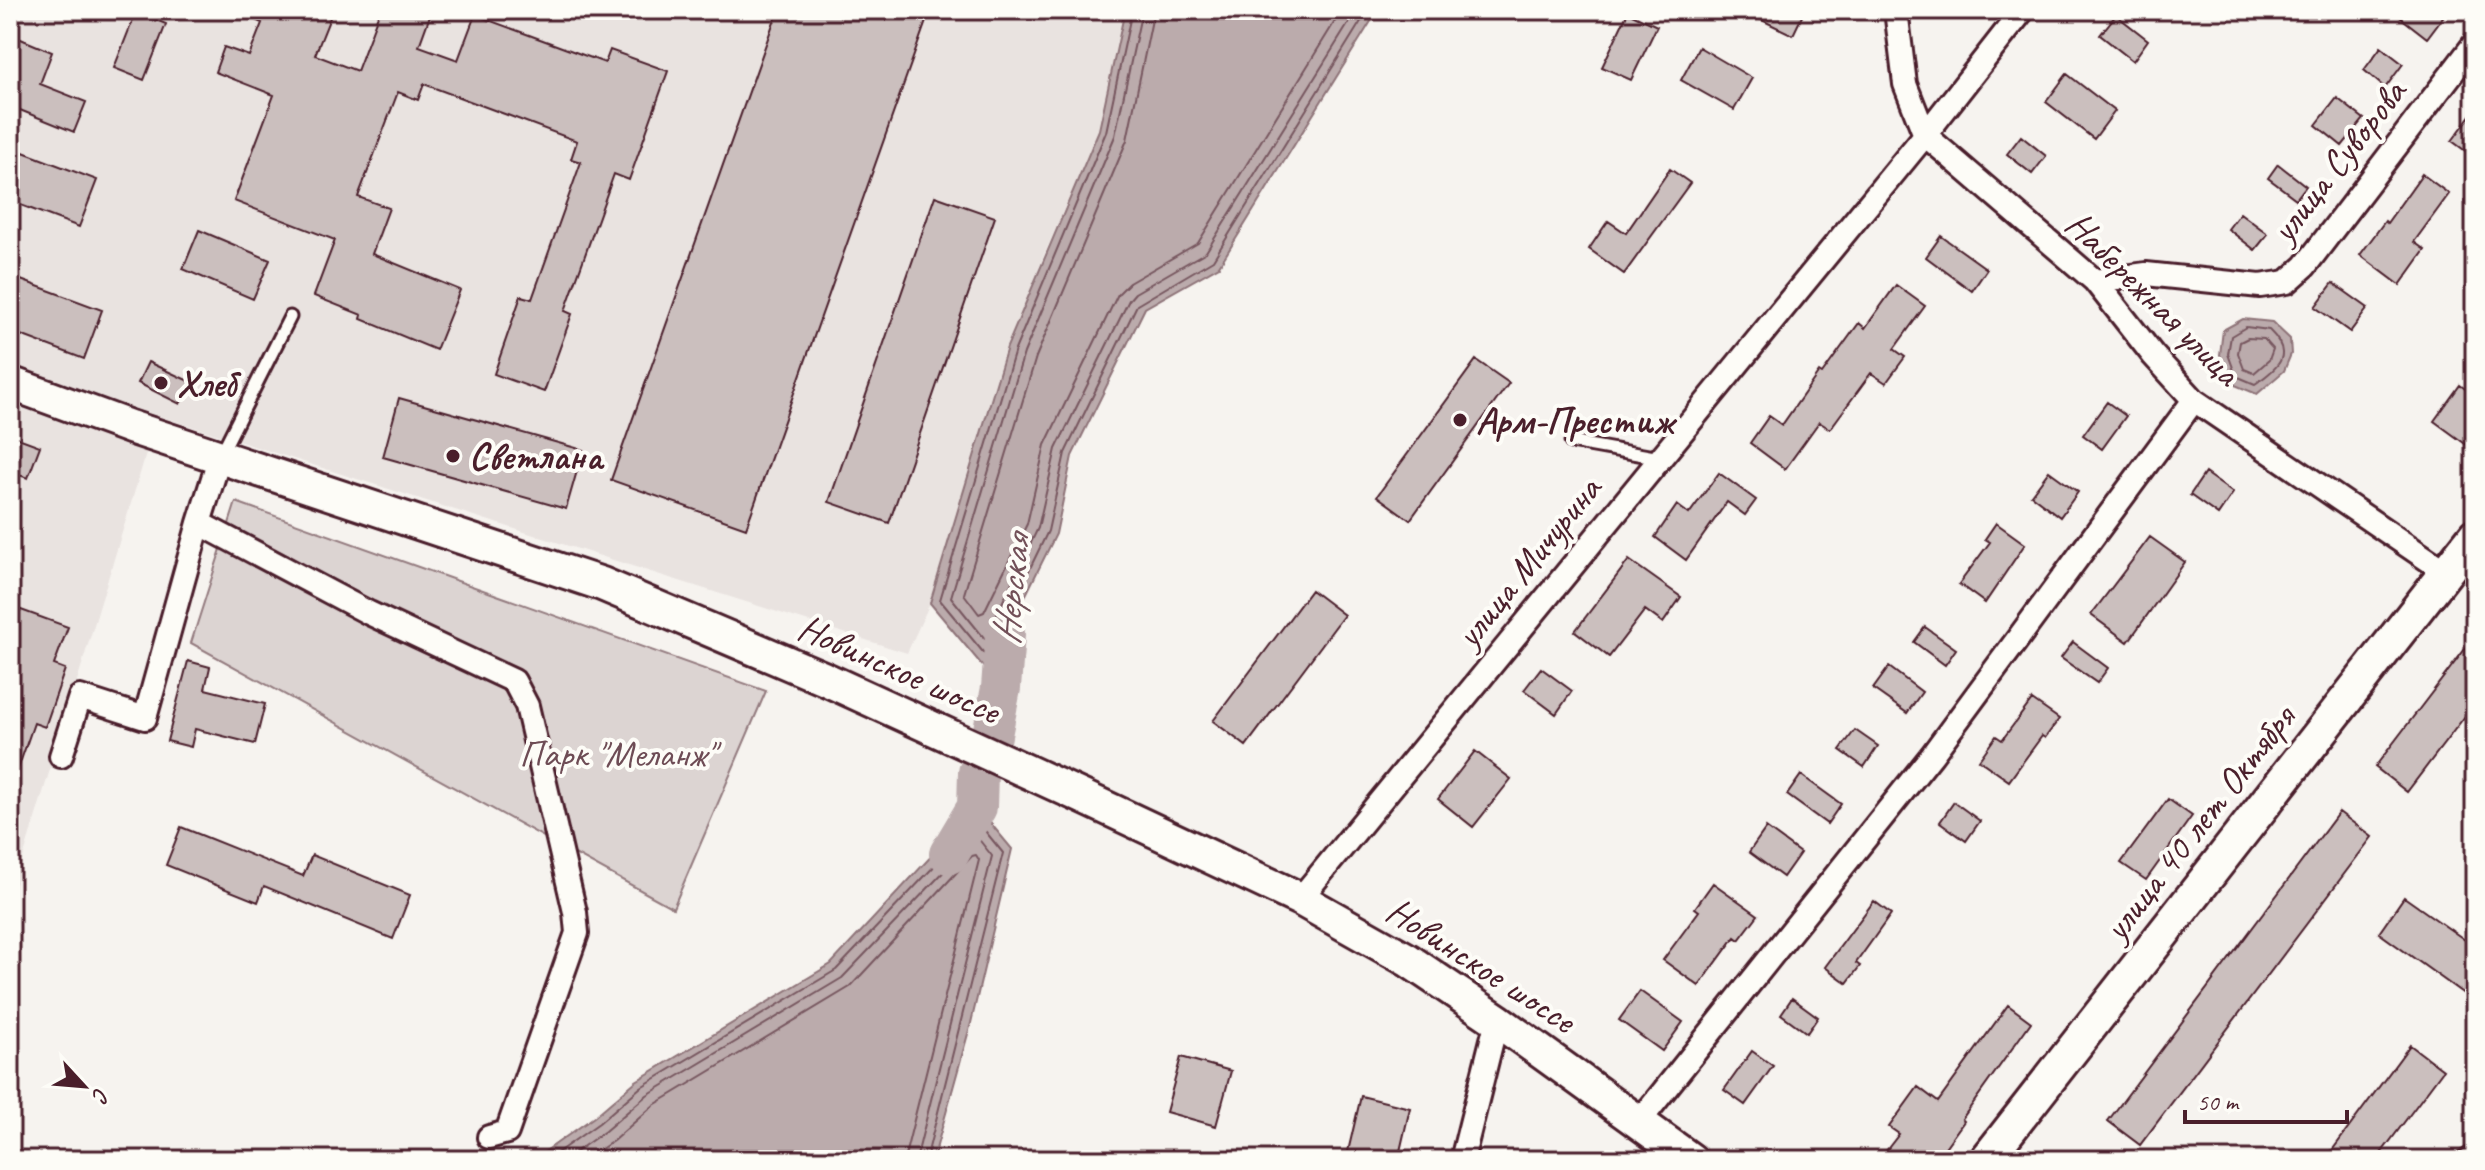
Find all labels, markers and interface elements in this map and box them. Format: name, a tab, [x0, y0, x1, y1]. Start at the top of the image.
street label: улица Суворова	[2259, 68, 2418, 253]
street label: Набережная улица	[2056, 201, 2252, 397]
place label: Хлеб	[177, 360, 242, 407]
marker: Хлеб	[152, 374, 170, 392]
place label: Арм-Престиж	[1476, 397, 1678, 444]
marker: Арм-Престиж	[1451, 411, 1469, 429]
place label: Светлана	[469, 433, 605, 480]
marker: Светлана	[444, 447, 462, 465]
street label: улица Мичурина	[1443, 465, 1613, 659]
water label: Нерская	[980, 527, 1042, 647]
street label: Новинское шоссе	[791, 604, 1009, 735]
street label: улица 40 лет Октября	[2091, 694, 2307, 951]
park label: Парк "Меланж"	[519, 730, 722, 777]
street label: Новинское шоссе	[1378, 887, 1586, 1045]
north arrow	[44, 1046, 124, 1126]
scale bar	[2185, 1074, 2347, 1124]
text: С	[85, 1083, 116, 1108]
text: 50 m	[2197, 1087, 2240, 1117]

